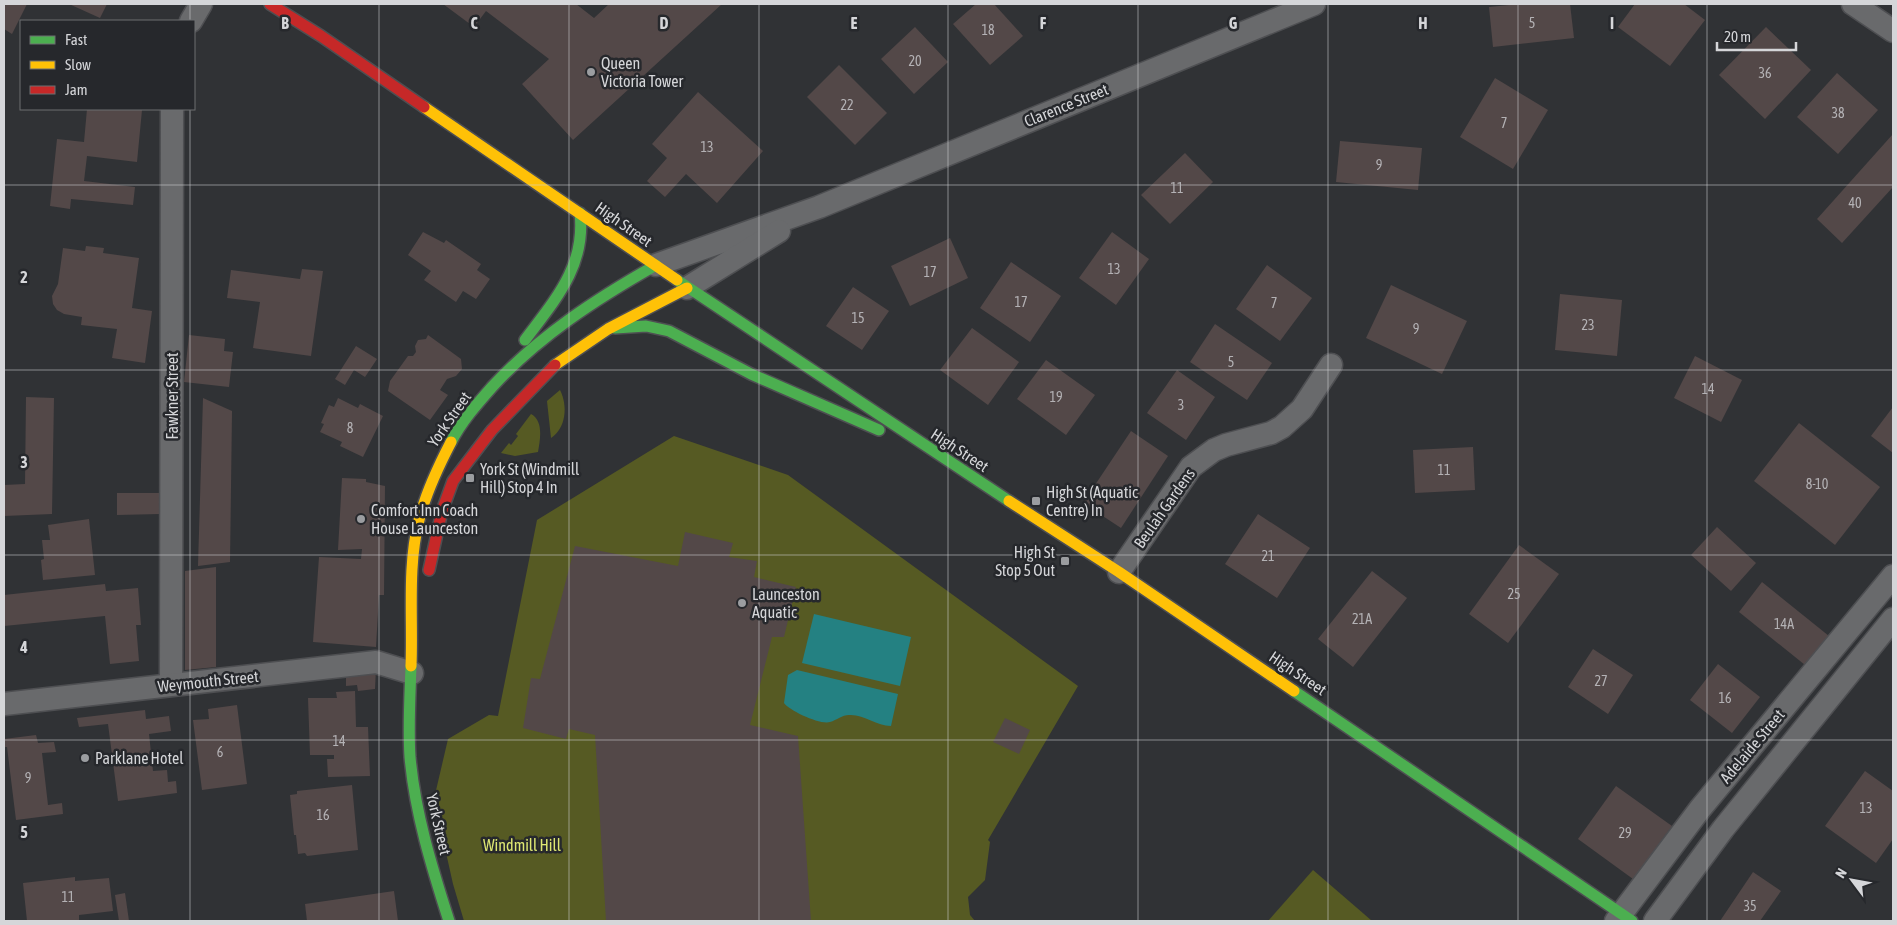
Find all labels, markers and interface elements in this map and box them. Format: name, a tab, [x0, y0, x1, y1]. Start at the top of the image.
text: B	[281, 14, 289, 32]
text: C	[470, 14, 478, 32]
text: D	[660, 14, 669, 32]
text: E	[851, 14, 858, 32]
text: F	[1040, 14, 1047, 32]
text: G	[1229, 14, 1238, 32]
text: H	[1418, 14, 1428, 32]
text: I	[1610, 14, 1614, 32]
house number: 5	[1529, 15, 1535, 31]
legend	[20, 20, 195, 110]
scale bar	[1717, 20, 1796, 52]
house number: 18	[981, 22, 995, 38]
text: 20 m	[1724, 28, 1751, 45]
text: Fast	[65, 31, 87, 48]
house number: 20	[908, 53, 922, 69]
place label: Queen Victoria Tower	[601, 54, 684, 90]
text: Slow	[65, 56, 91, 73]
house number: 36	[1758, 65, 1772, 81]
marker: Queen Victoria Tower	[585, 66, 597, 78]
street label: Clarence Street	[1021, 80, 1111, 130]
text: Jam	[65, 81, 88, 98]
house number: 22	[840, 97, 854, 113]
house number: 38	[1831, 105, 1845, 121]
house number: 7	[1501, 115, 1507, 131]
house number: 13	[700, 139, 714, 155]
house number: 9	[1376, 157, 1382, 173]
house number: 11	[1170, 180, 1184, 196]
house number: 40	[1848, 195, 1862, 211]
street label: High Street	[592, 198, 656, 251]
house number: 13	[1107, 261, 1121, 277]
house number: 17	[923, 264, 937, 280]
text: 2	[20, 268, 28, 286]
house number: 17	[1014, 294, 1028, 310]
house number: 7	[1271, 295, 1277, 311]
house number: 15	[851, 310, 865, 326]
house number: 23	[1581, 317, 1595, 333]
house number: 9	[1413, 321, 1419, 337]
street label: Fawkner Street	[163, 352, 181, 440]
house number: 5	[1228, 354, 1234, 370]
house number: 14	[1701, 381, 1715, 397]
street label: York Street	[424, 388, 475, 450]
house number: 19	[1049, 389, 1063, 405]
house number: 3	[1178, 397, 1184, 413]
house number: 8	[347, 420, 354, 436]
street label: High Street	[927, 425, 992, 476]
text: 3	[20, 453, 28, 471]
place label: York St (Windmill Hill) Stop 4 In	[480, 460, 580, 497]
house number: 11	[1437, 462, 1451, 478]
street label: Beulah Gardens	[1130, 464, 1198, 551]
marker: York St (Windmill Hill) Stop 4 In	[464, 472, 476, 484]
house number: 8-10	[1806, 476, 1829, 492]
place label: High St (Aquatic Centre) In	[1046, 483, 1138, 520]
marker: High St (Aquatic Centre) In	[1030, 495, 1042, 507]
place label: Comfort Inn Coach House Launceston	[371, 501, 478, 537]
marker: Comfort Inn Coach House Launceston	[355, 513, 367, 525]
place label: High St Stop 5 Out	[995, 543, 1055, 580]
house number: 21	[1261, 548, 1275, 564]
marker: High St Stop 5 Out	[1059, 555, 1071, 567]
place label: Launceston Aquatic	[752, 585, 820, 622]
house number: 25	[1507, 586, 1521, 602]
marker: Launceston Aquatic	[736, 597, 748, 609]
house number: 21A	[1352, 611, 1372, 627]
house number: 14A	[1774, 616, 1794, 632]
text: 4	[19, 638, 28, 656]
street label: High Street	[1265, 647, 1330, 700]
street label: Weymouth Street	[157, 667, 260, 696]
house number: 27	[1594, 673, 1608, 689]
house number: 16	[1718, 690, 1732, 706]
street label: Adelaide Street	[1716, 705, 1788, 786]
house number: 14	[332, 733, 346, 749]
house number: 6	[217, 744, 224, 760]
place label: Parklane Hotel	[95, 749, 184, 767]
marker: Parklane Hotel	[79, 752, 91, 764]
house number: 9	[25, 770, 31, 786]
street label: York Street	[423, 791, 455, 857]
house number: 13	[1859, 800, 1873, 816]
house number: 16	[316, 807, 330, 823]
text: 5	[20, 823, 28, 841]
house number: 29	[1618, 825, 1632, 841]
park label: Windmill Hill	[483, 836, 562, 854]
north arrow	[1827, 855, 1877, 905]
text: N	[1832, 865, 1850, 881]
house number: 11	[61, 889, 75, 905]
house number: 35	[1743, 898, 1757, 914]

